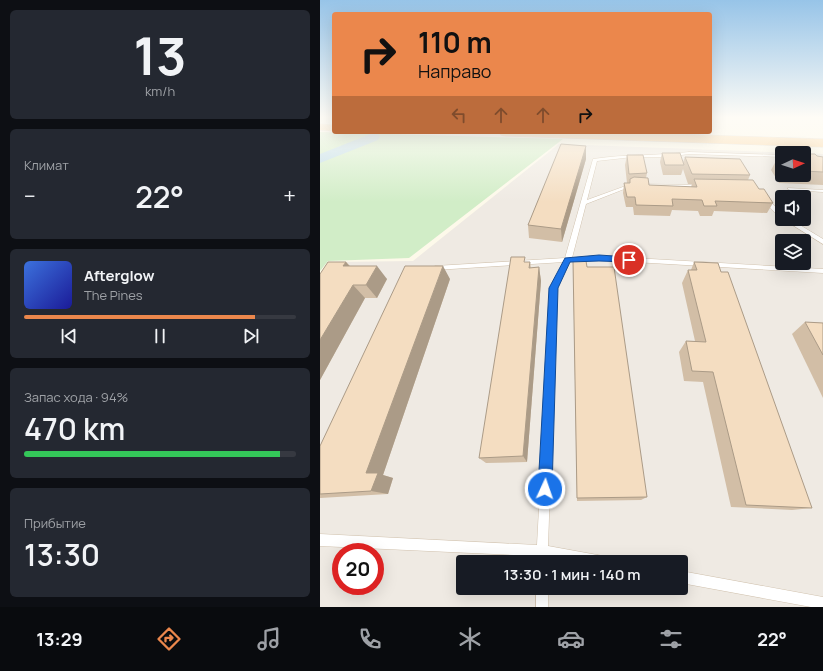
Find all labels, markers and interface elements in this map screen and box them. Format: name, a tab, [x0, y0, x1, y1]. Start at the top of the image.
text: 13	[133, 20, 187, 91]
text: 110 m	[418, 23, 492, 61]
icon: right	[352, 28, 404, 80]
text: Направо	[418, 59, 492, 83]
text: km/h	[145, 82, 175, 100]
icon: left	[448, 104, 470, 126]
icon: ahead	[490, 104, 512, 126]
icon: ahead	[532, 104, 554, 126]
icon: right	[574, 104, 596, 126]
north arrow	[775, 146, 811, 182]
map controls	[775, 146, 811, 270]
text: Климат	[24, 156, 69, 174]
text: 22°	[135, 176, 184, 217]
text: −	[24, 181, 36, 211]
text: +	[283, 181, 296, 211]
button: sound	[775, 190, 811, 226]
button: layers	[775, 234, 811, 270]
pin	[612, 243, 646, 277]
icon: arrive	[618, 249, 640, 271]
text: Afterglow	[84, 265, 155, 286]
text: The Pines	[84, 286, 143, 304]
icon: previous	[58, 325, 80, 347]
icon: pause	[149, 325, 171, 347]
icon: next	[240, 325, 262, 347]
text: Запас хода · 94%	[24, 388, 128, 406]
text: 470 km	[24, 408, 125, 449]
position arrow	[524, 468, 566, 510]
text: Прибытие	[24, 514, 86, 532]
text: 13:30	[24, 534, 100, 575]
speed limit sign: 20	[332, 543, 384, 595]
text: 13:30 · 1 мин · 140 m	[503, 564, 641, 585]
icon: directions	[155, 625, 183, 653]
icon: music	[255, 625, 283, 653]
icon: phone	[356, 625, 384, 653]
icon: climate	[456, 625, 484, 653]
icon: car	[557, 625, 585, 653]
icon: filters	[657, 625, 685, 653]
text: 13:29	[36, 627, 83, 651]
text: 22°	[757, 627, 787, 651]

